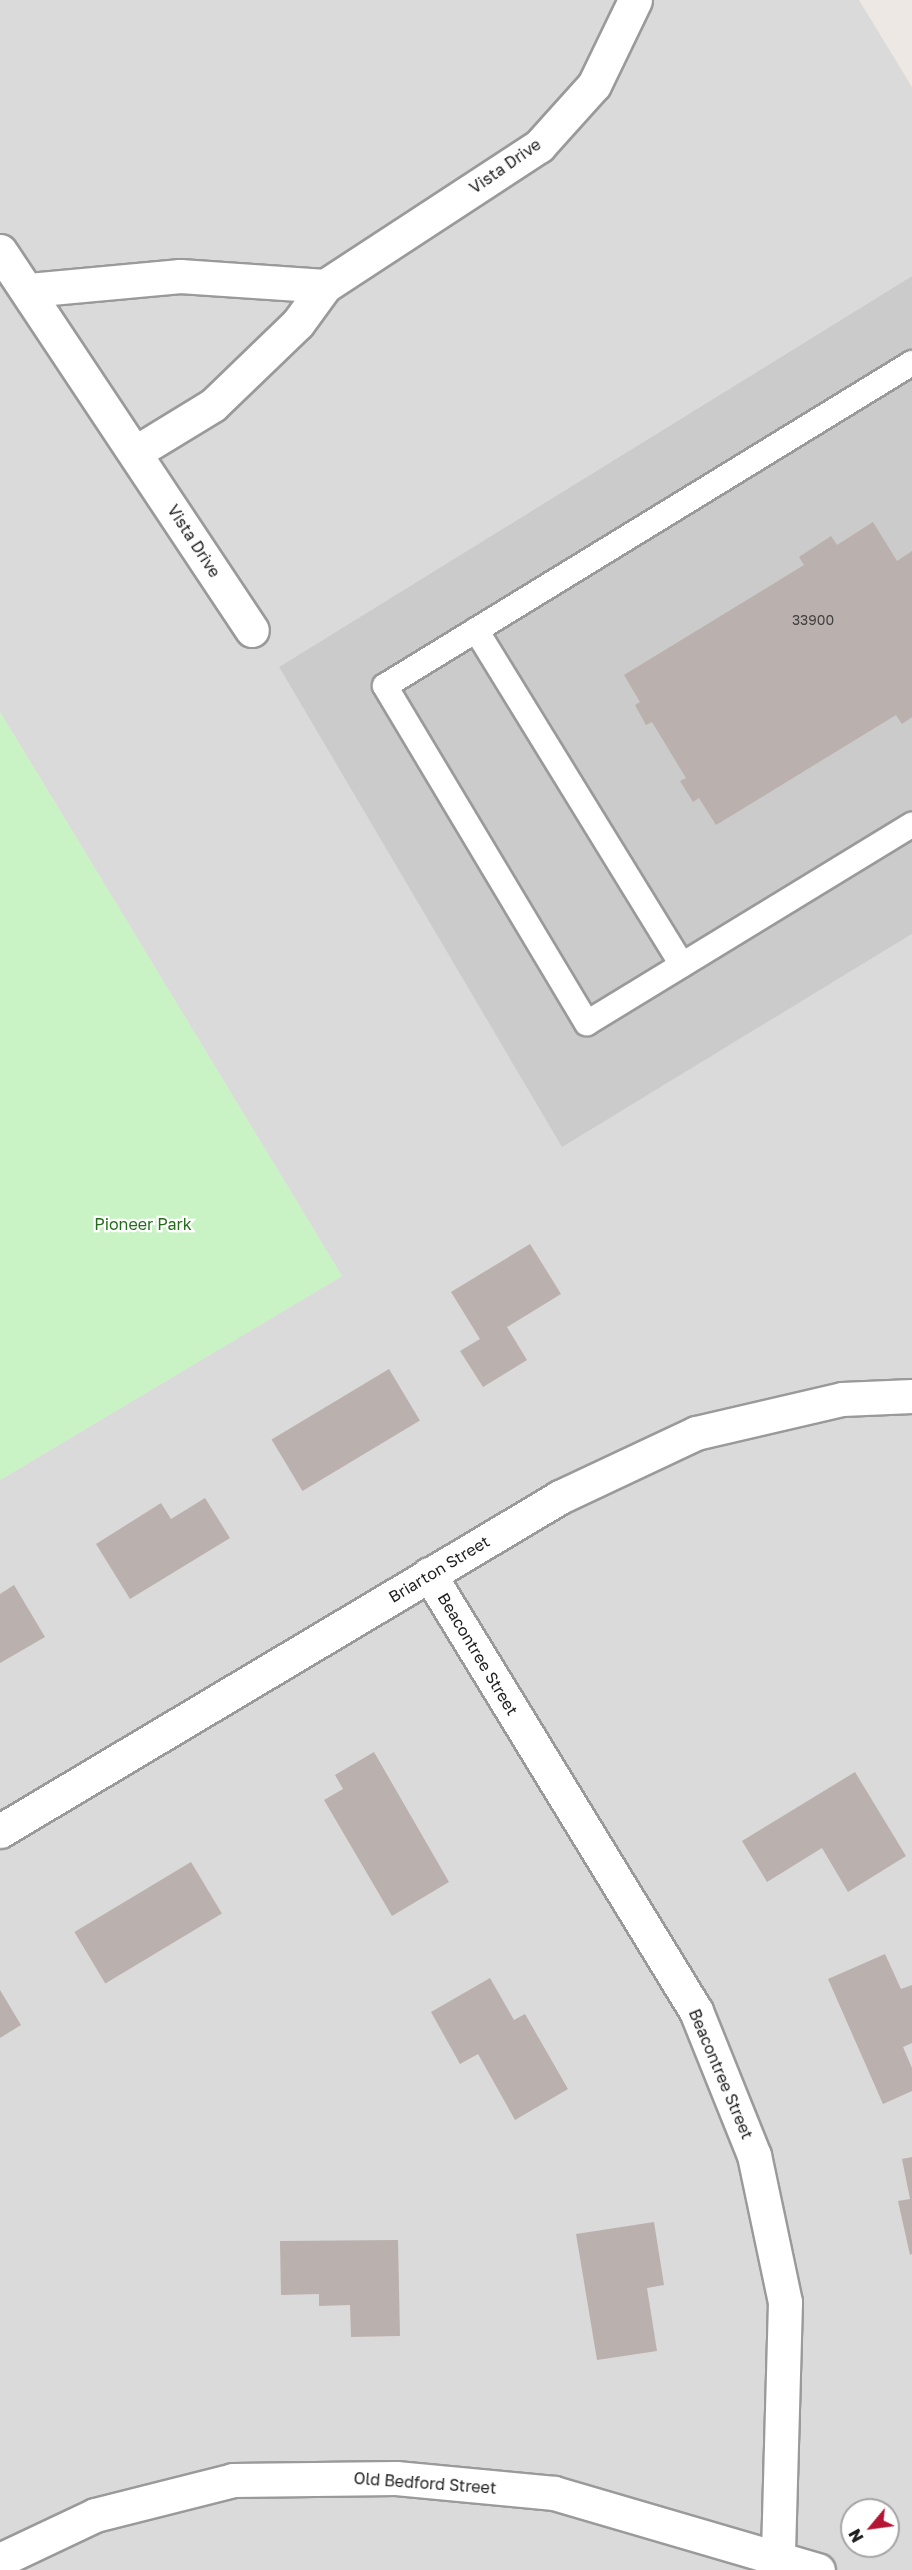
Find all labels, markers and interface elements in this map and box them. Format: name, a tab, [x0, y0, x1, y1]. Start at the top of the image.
street label: Vista Drive	[466, 134, 544, 198]
street label: Vista Drive	[163, 501, 225, 581]
house number: 33900	[792, 612, 834, 628]
park label: Pioneer Park	[94, 1214, 192, 1234]
street label: Briarton Street	[385, 1531, 493, 1607]
street label: Beacontree Street	[434, 1589, 522, 1719]
street label: Beacontree Street	[685, 2006, 757, 2142]
street label: Old Bedford Street	[353, 2468, 497, 2498]
north arrow	[840, 2498, 900, 2558]
text: N	[844, 2526, 868, 2546]

